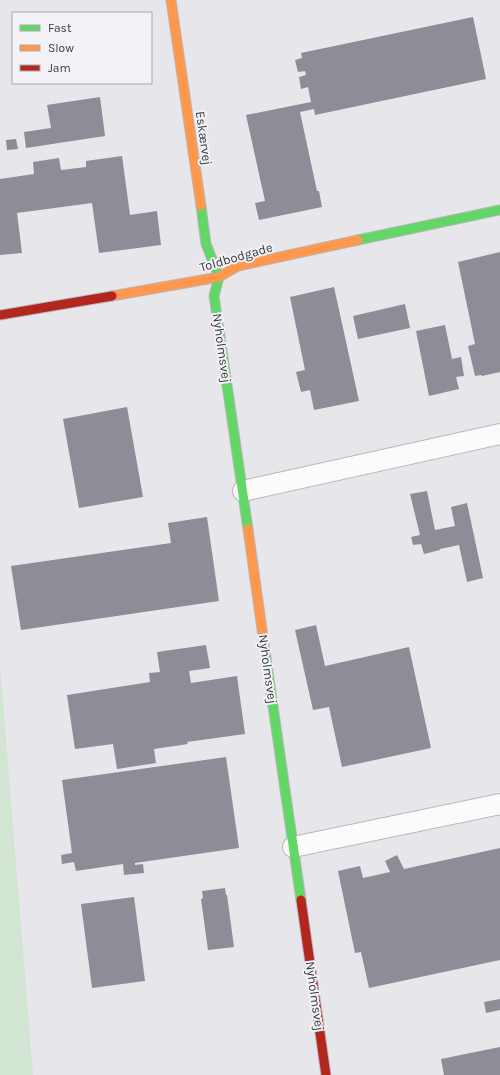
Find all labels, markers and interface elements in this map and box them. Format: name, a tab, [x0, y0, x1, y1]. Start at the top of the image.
legend	[12, 12, 152, 84]
text: Fast	[48, 21, 72, 35]
text: Slow	[48, 41, 74, 55]
text: Jam	[48, 61, 71, 75]
street label: Eskærvej	[193, 110, 215, 166]
street label: Toldbodgade	[198, 239, 275, 275]
street label: Nyholmsvej	[210, 312, 234, 384]
street label: Nyholmsvej	[256, 633, 280, 705]
street label: Nyholmsvej	[303, 960, 327, 1032]

